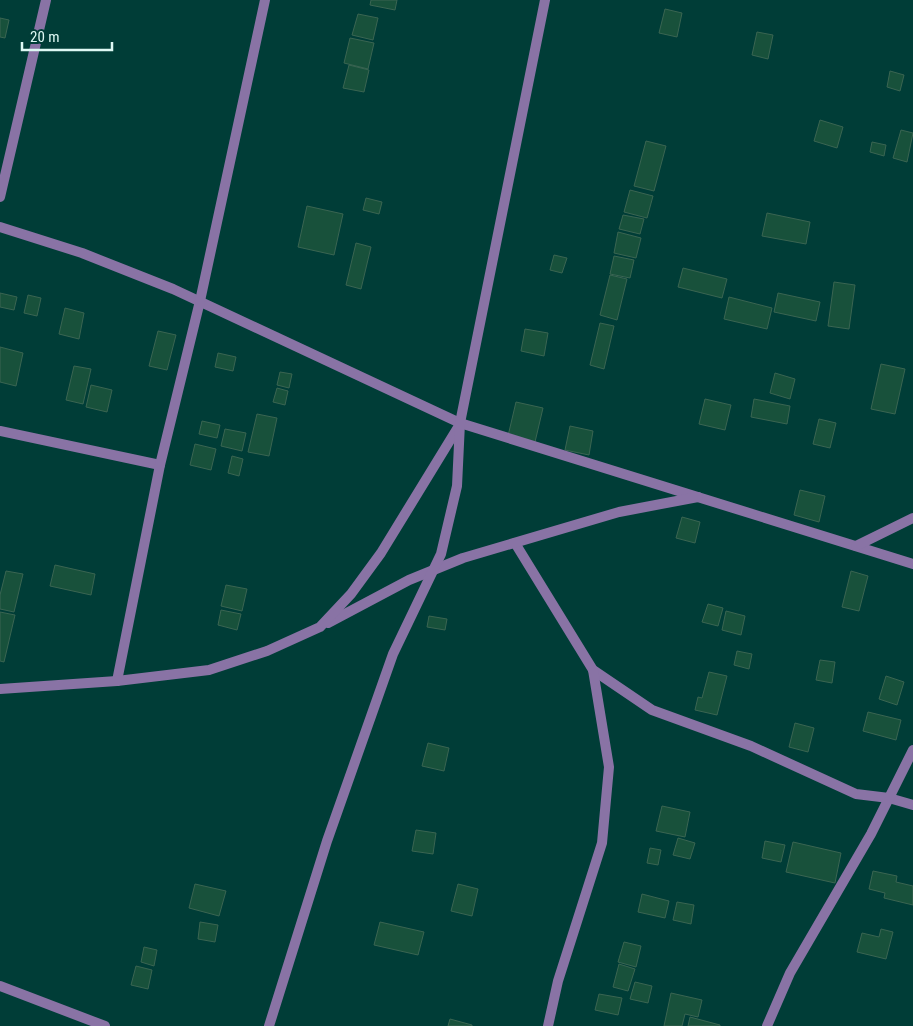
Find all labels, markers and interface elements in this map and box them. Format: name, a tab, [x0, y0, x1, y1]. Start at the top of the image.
scale bar	[22, 20, 112, 52]
text: 20 m	[30, 28, 60, 46]

